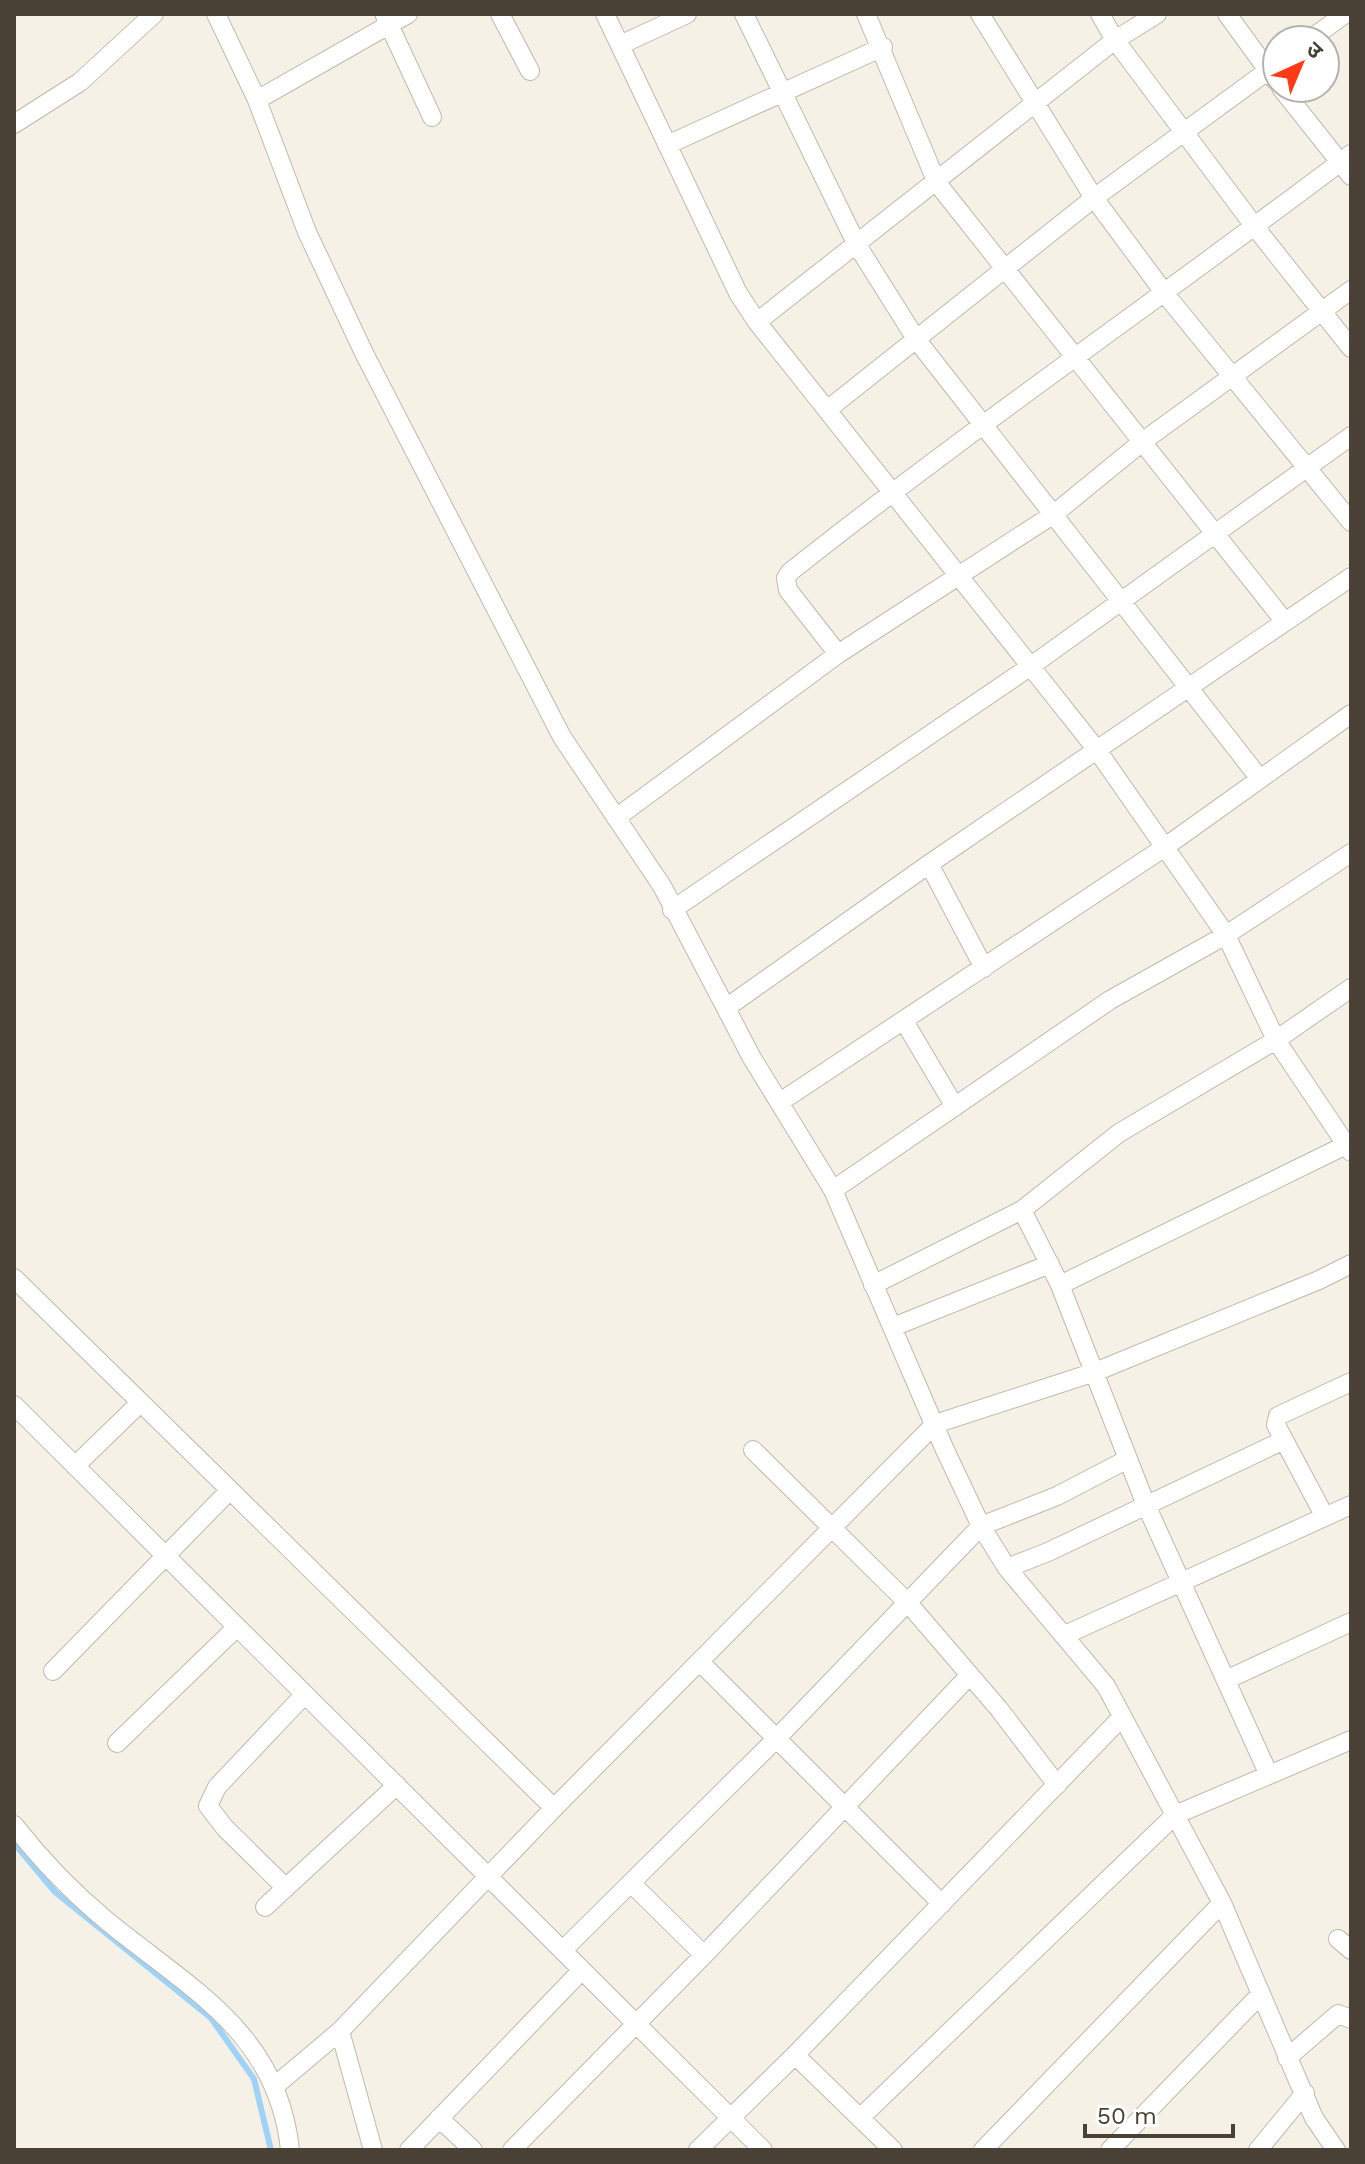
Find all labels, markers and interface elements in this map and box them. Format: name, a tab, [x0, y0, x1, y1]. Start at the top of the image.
north arrow	[1261, 24, 1341, 104]
text: उ	[1301, 37, 1329, 64]
scale bar	[1085, 2088, 1233, 2138]
text: 50 m	[1097, 2102, 1157, 2130]

